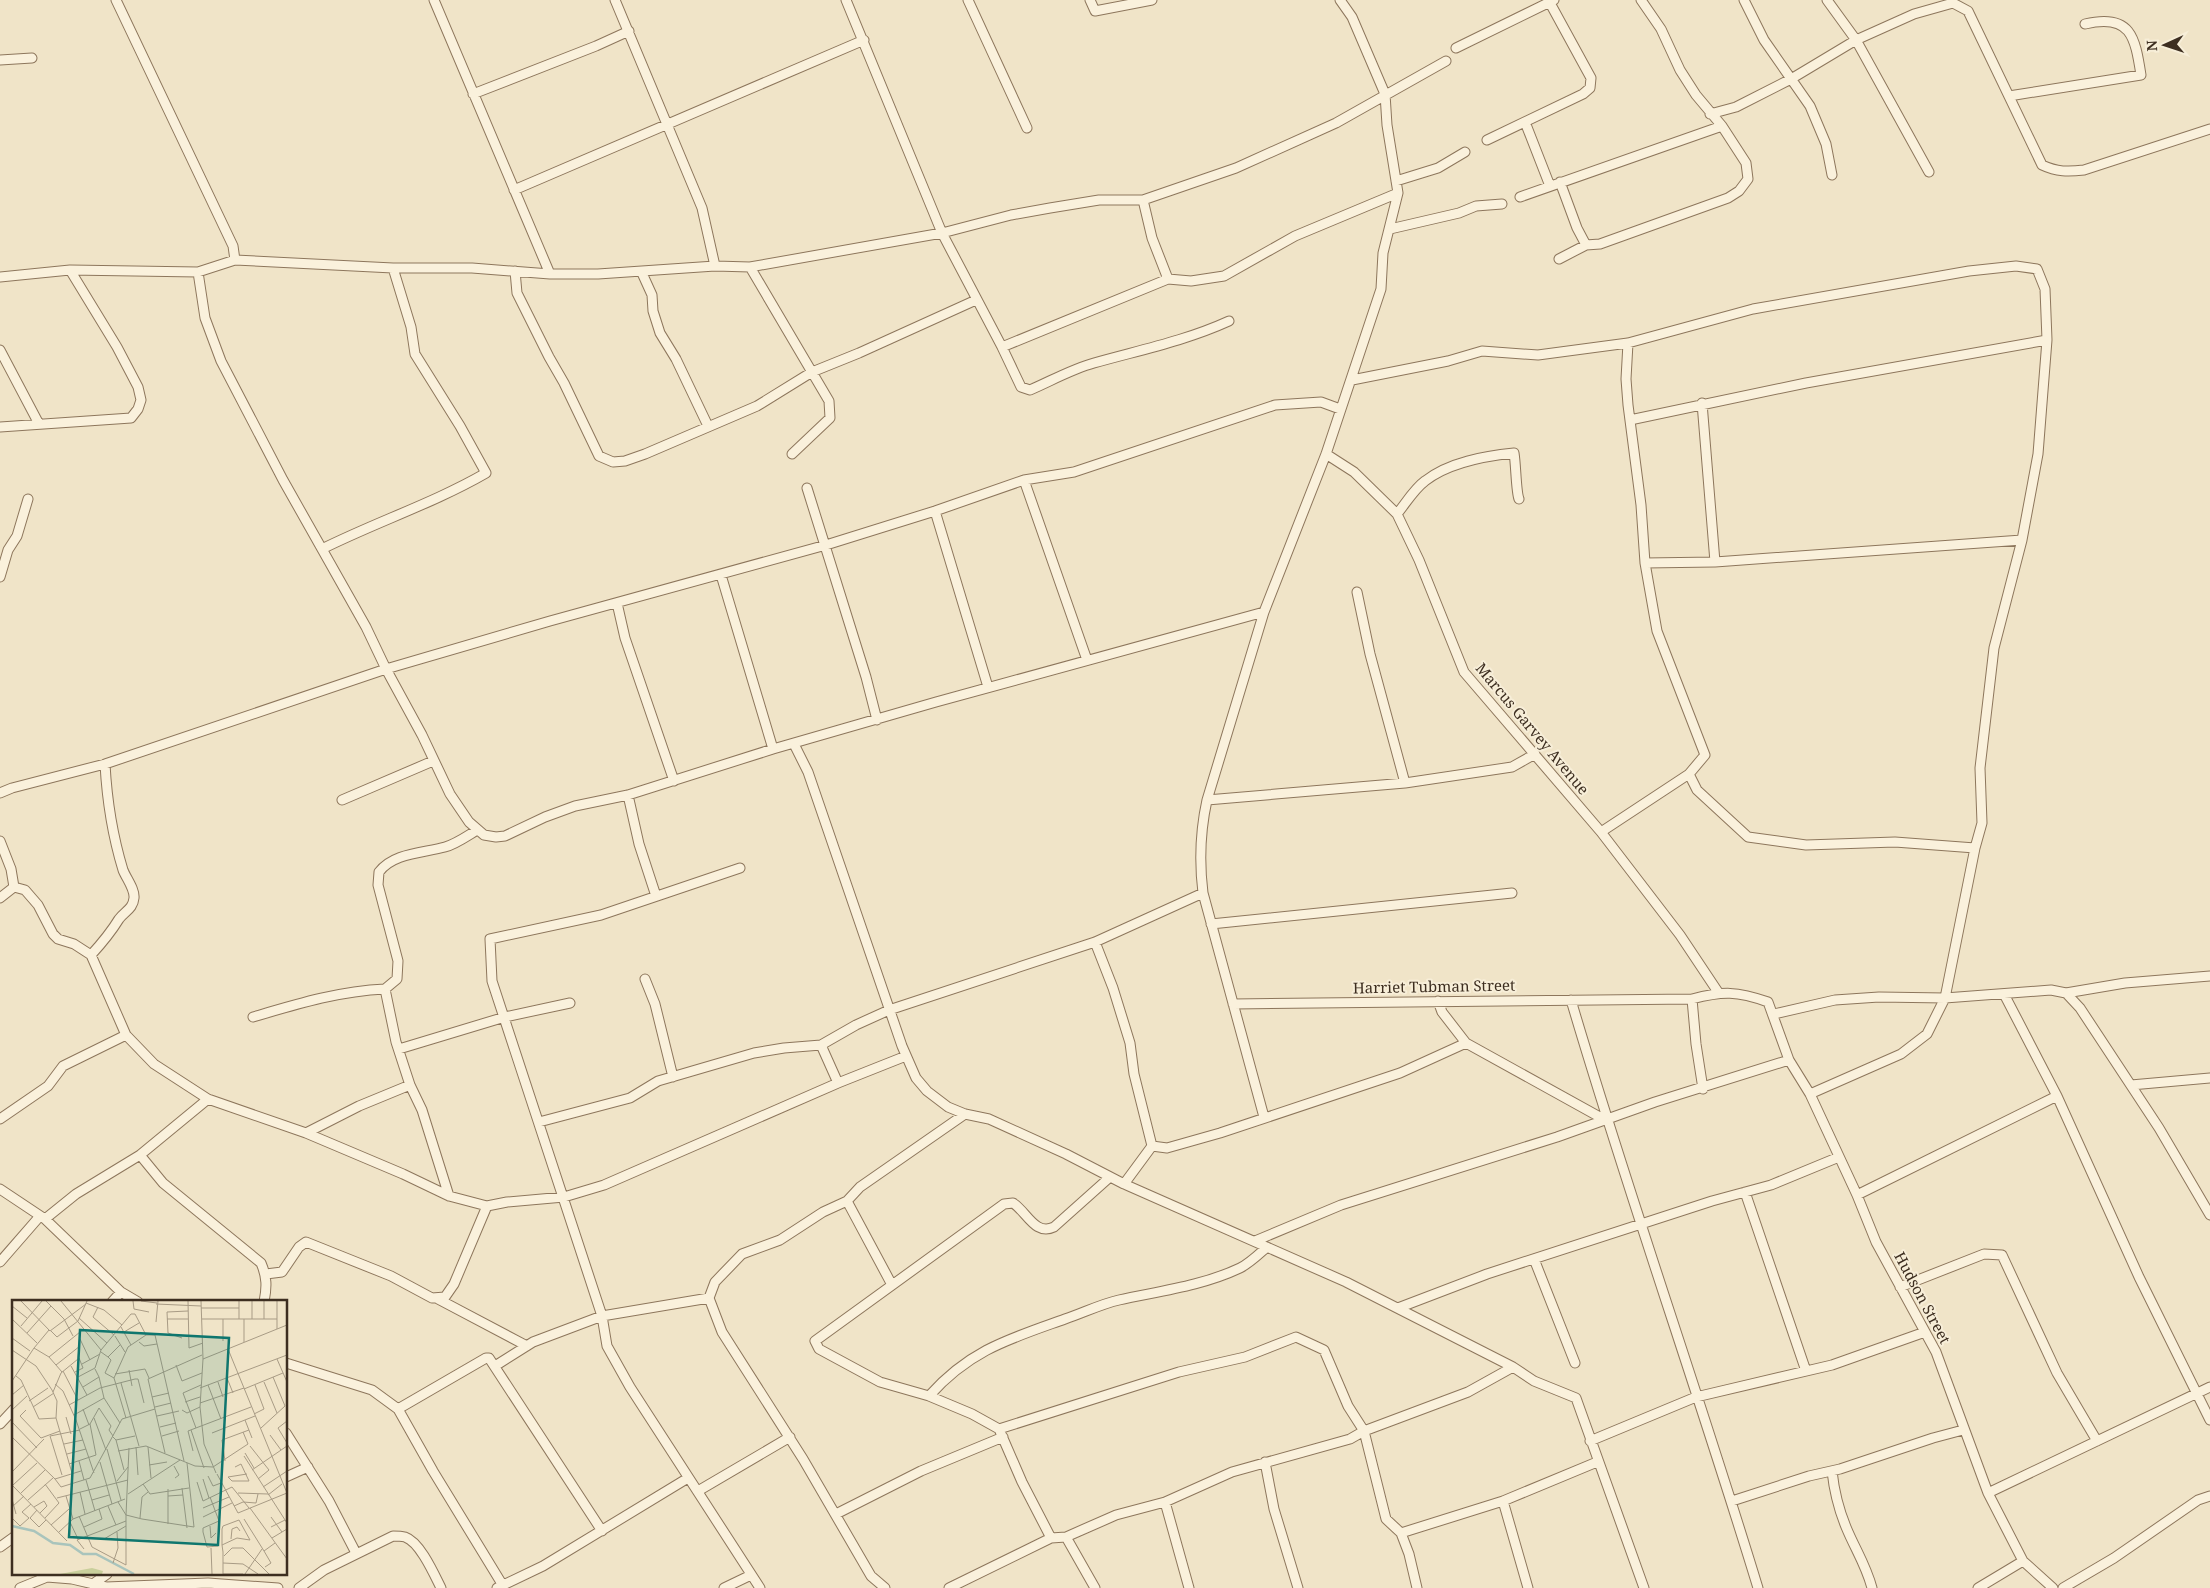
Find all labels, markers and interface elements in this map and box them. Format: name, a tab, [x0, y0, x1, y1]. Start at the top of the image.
north arrow	[2140, 20, 2190, 70]
text: N	[2142, 40, 2161, 52]
street label: Marcus Garvey Avenue	[1472, 658, 1594, 798]
street label: Harriet Tubman Street	[1353, 975, 1515, 997]
street label: Hudson Street	[1890, 1248, 1956, 1347]
inset map	[12, 1300, 288, 1576]

